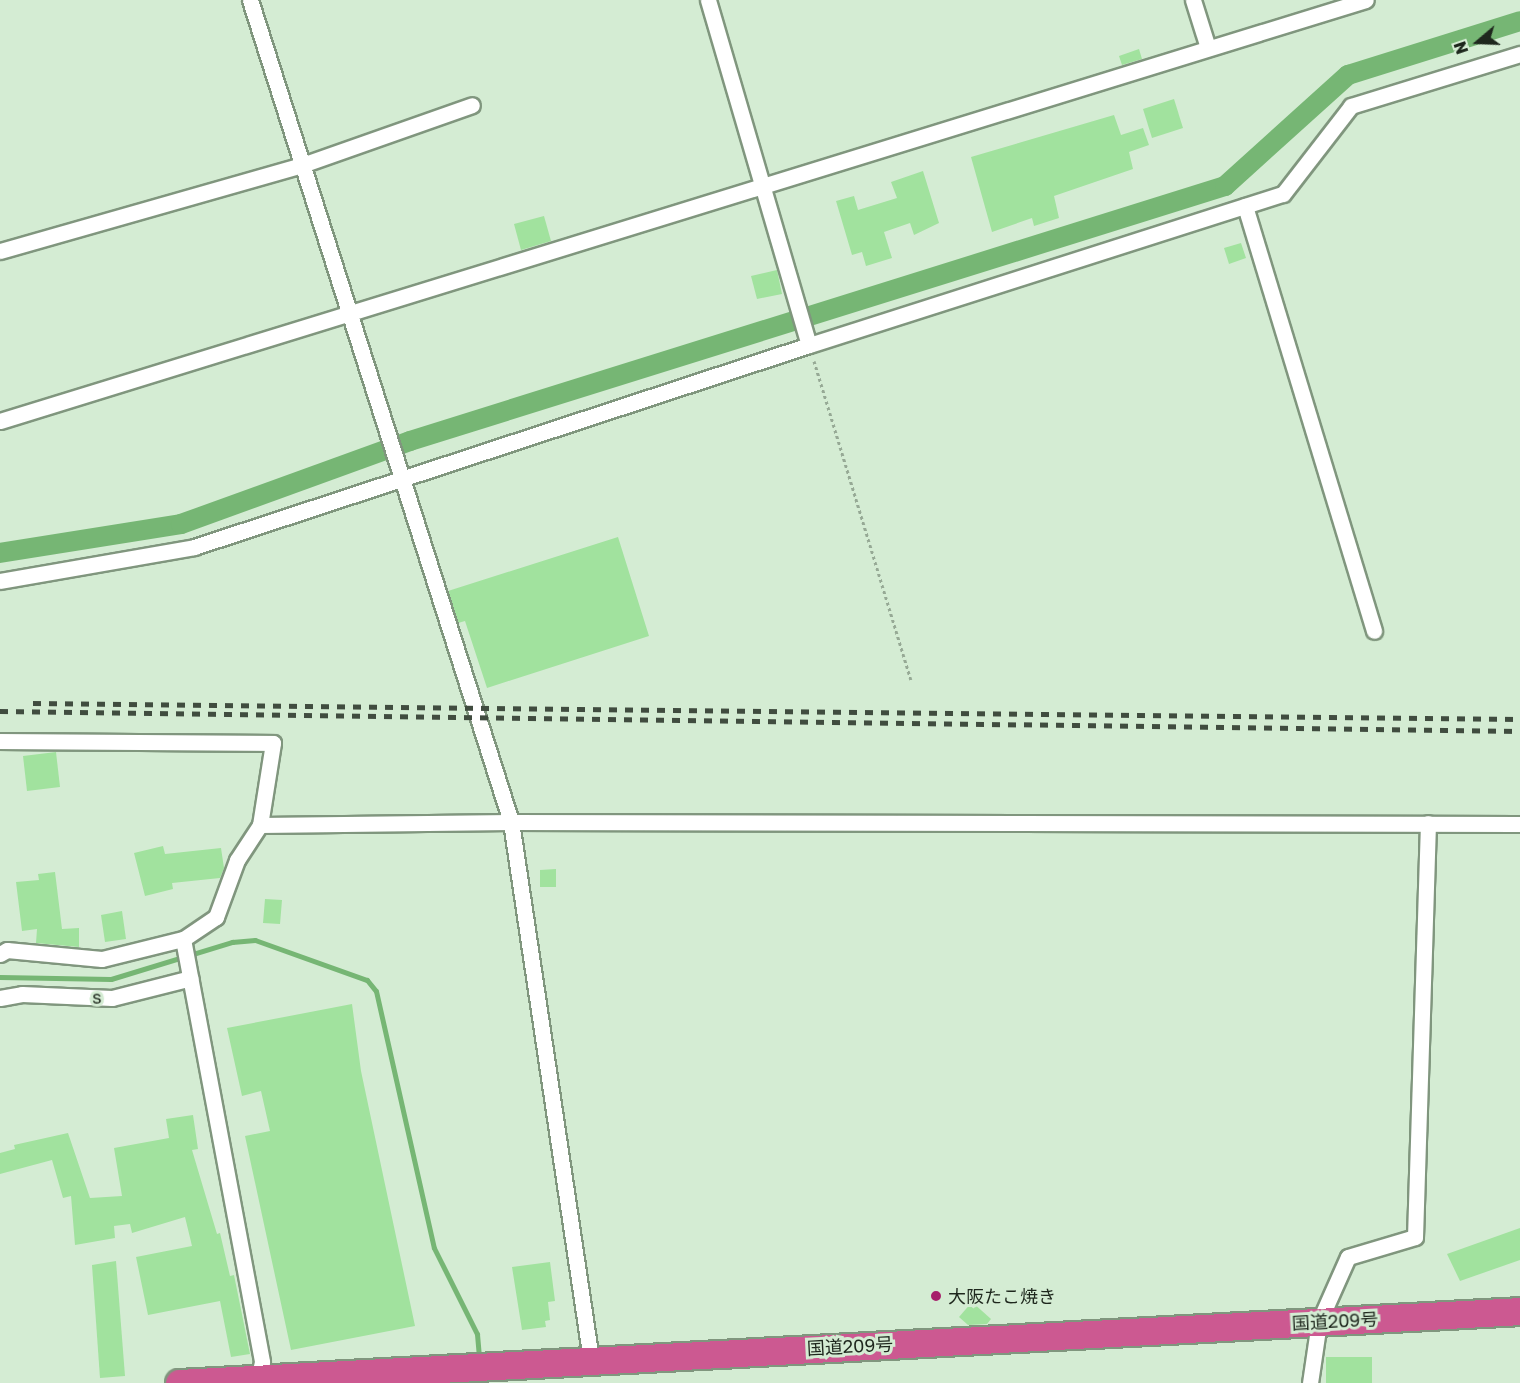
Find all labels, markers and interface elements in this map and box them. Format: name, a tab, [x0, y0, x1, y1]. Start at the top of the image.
north arrow	[1448, 12, 1508, 72]
text: N	[1450, 39, 1472, 57]
street label: s	[92, 986, 102, 1008]
place label: 大阪たこ焼き	[948, 1285, 1056, 1307]
marker: 大阪たこ焼き	[929, 1289, 943, 1303]
street label: 国道209号	[1291, 1308, 1379, 1334]
street label: 国道209号	[806, 1333, 894, 1359]

